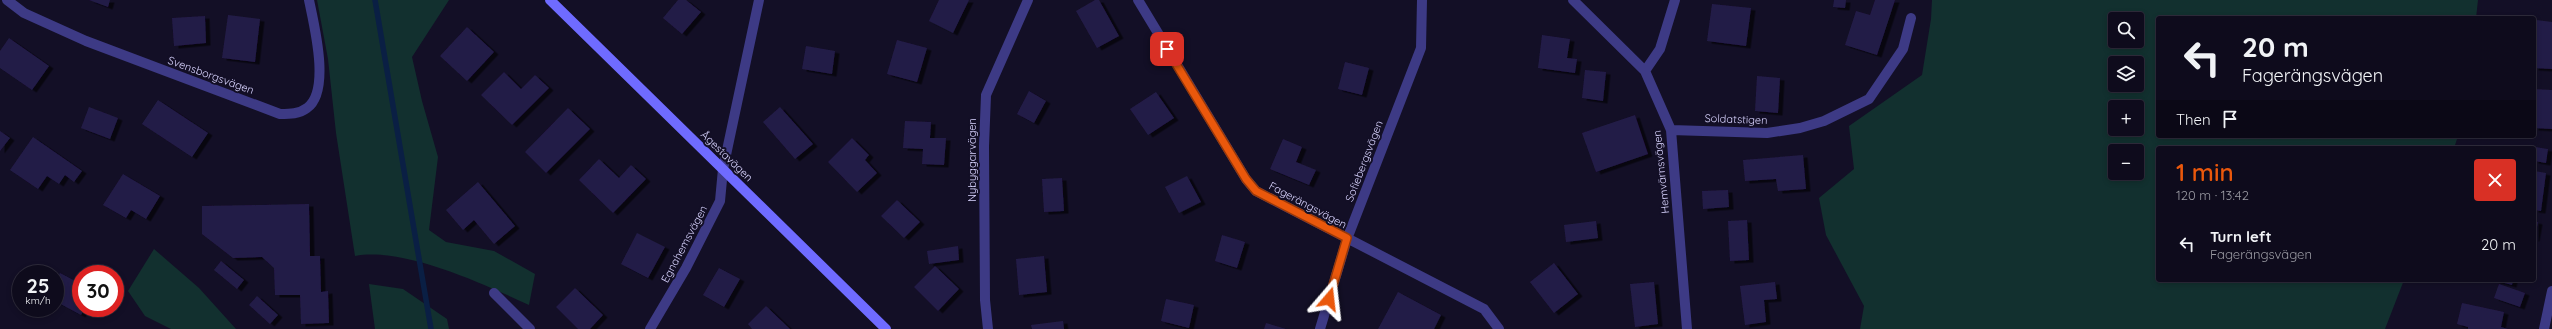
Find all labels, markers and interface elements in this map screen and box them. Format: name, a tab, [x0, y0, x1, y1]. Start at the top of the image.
map controls	[2108, 12, 2144, 180]
button: search	[2108, 12, 2144, 48]
text: 20 m	[2242, 29, 2309, 64]
pin	[1150, 32, 1184, 66]
icon: left	[2176, 32, 2228, 84]
icon: arrive	[1156, 38, 1178, 60]
street label: Svensborgsvägen	[166, 53, 256, 97]
button: layers	[2108, 56, 2144, 92]
text: Fagerängsvägen	[2242, 64, 2383, 87]
button: +	[2108, 100, 2144, 136]
icon: arrive	[2219, 108, 2241, 130]
text: Then	[2176, 110, 2211, 129]
street label: Soldatstigen	[1704, 111, 1768, 127]
street label: Nybyggarvägen	[965, 118, 979, 202]
street label: Sofiebergsvägen	[1342, 118, 1386, 204]
street label: Ågestavägen	[698, 128, 756, 184]
street label: Hemvärnsvägen	[1650, 129, 1672, 215]
button: −	[2108, 144, 2144, 180]
text: 1 min	[2176, 157, 2234, 187]
button: close	[2474, 159, 2516, 201]
street label: Fagerängsvägen	[1267, 179, 1349, 231]
text: 120 m · 13:42	[2176, 187, 2249, 203]
street label: Egnahemsvägen	[658, 203, 710, 285]
text: Turn left	[2210, 227, 2272, 246]
icon: left	[2176, 233, 2198, 255]
text: 20 m	[2481, 235, 2516, 254]
text: Fagerängsvägen	[2210, 246, 2312, 262]
speed limit sign: 30	[72, 265, 124, 317]
text: 25	[27, 273, 49, 298]
position arrow	[1308, 278, 1350, 320]
text: km/h	[25, 294, 51, 307]

